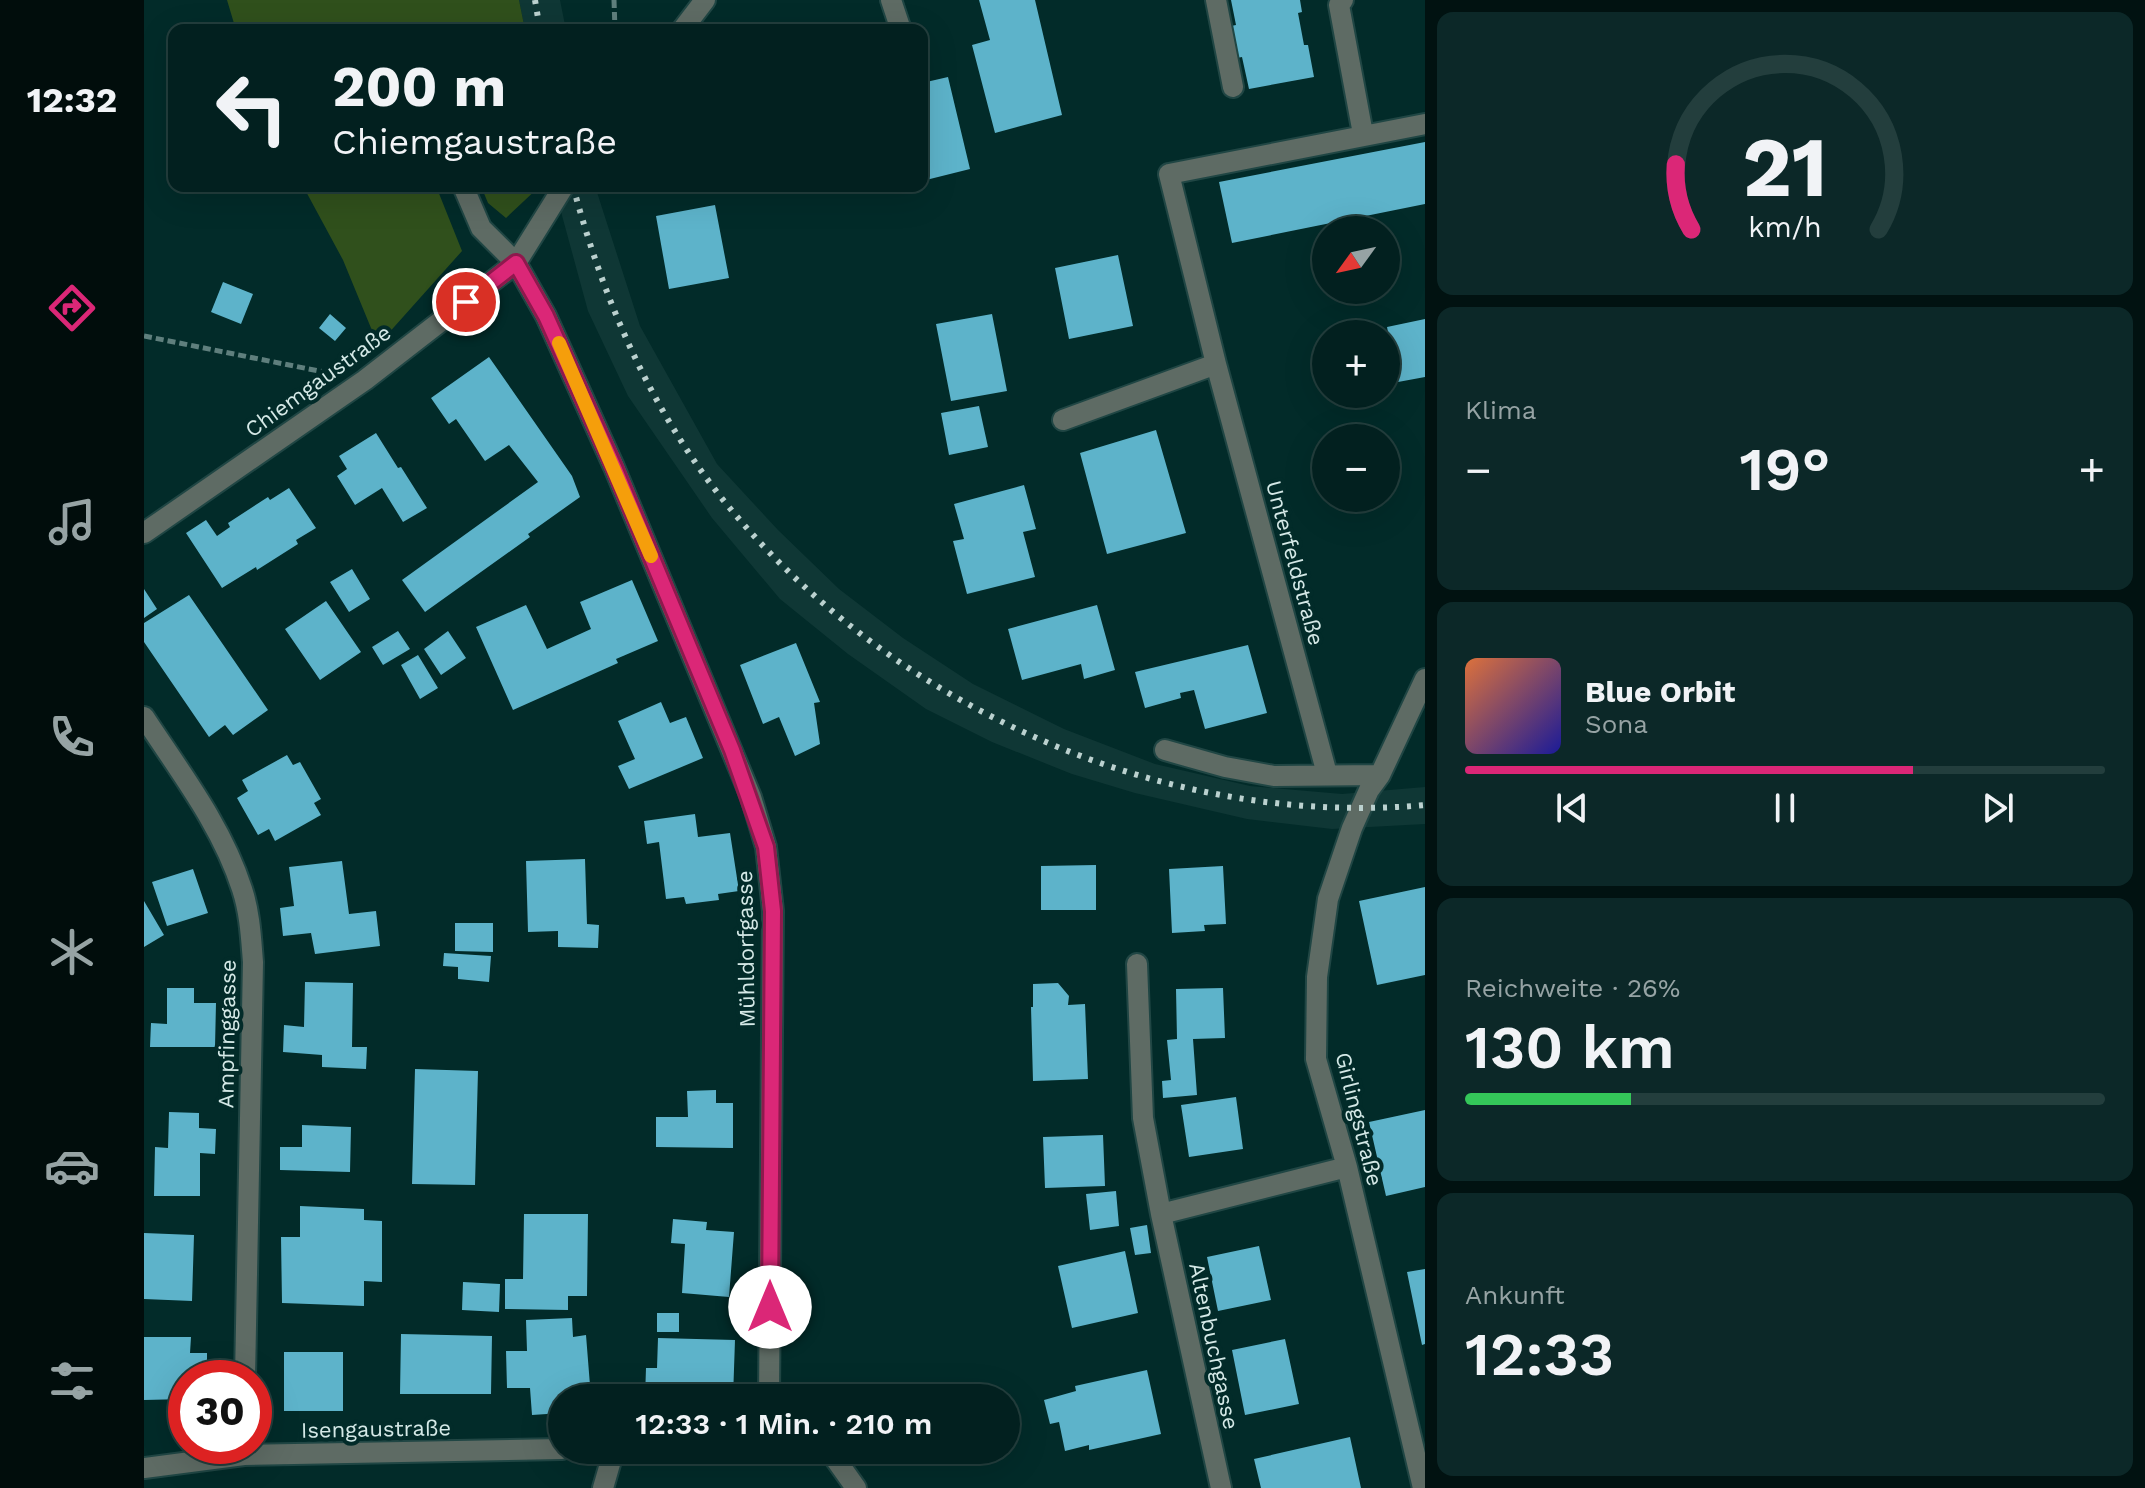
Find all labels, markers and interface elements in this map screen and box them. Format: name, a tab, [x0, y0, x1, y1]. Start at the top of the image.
text: 200 m	[332, 54, 506, 120]
icon: left	[200, 56, 304, 160]
text: 12:32	[27, 79, 117, 121]
text: 21	[1742, 118, 1828, 215]
text: Chiemgaustraße	[332, 121, 617, 163]
text: km/h	[1748, 210, 1822, 244]
north arrow	[1312, 216, 1400, 304]
map controls	[1312, 216, 1400, 512]
pin	[432, 268, 500, 336]
icon: directions	[44, 280, 100, 336]
icon: arrive	[444, 280, 488, 324]
street label: Chiemgaustraße	[240, 320, 396, 442]
button: +	[1312, 320, 1400, 408]
text: Klima	[1465, 395, 1536, 425]
button: −	[1312, 424, 1400, 512]
text: 19°	[1740, 434, 1830, 505]
text: −	[1465, 444, 1492, 496]
text: +	[2078, 444, 2105, 496]
street label: Unterfeldstraße	[1261, 478, 1329, 648]
icon: music	[44, 494, 100, 550]
text: Blue Orbit	[1585, 674, 1735, 709]
icon: phone	[44, 709, 100, 765]
text: Sona	[1585, 709, 1648, 739]
icon: previous	[1550, 786, 1594, 830]
icon: pause	[1763, 786, 1807, 830]
icon: next	[1976, 786, 2020, 830]
street label: Mühldorfgasse	[732, 870, 760, 1028]
icon: climate	[44, 924, 100, 980]
street label: Ampfinggasse	[213, 959, 241, 1109]
text: Reichweite · 26%	[1465, 973, 1680, 1003]
text: 130 km	[1465, 1012, 1675, 1083]
street label: Girlingstraße	[1330, 1050, 1388, 1188]
icon: car	[44, 1138, 100, 1194]
street label: Altenbuchgasse	[1184, 1260, 1244, 1432]
position arrow	[728, 1265, 812, 1349]
text: Ankunft	[1465, 1280, 1565, 1310]
text: 12:33	[1465, 1319, 1614, 1390]
icon: filters	[44, 1353, 100, 1409]
speed limit sign: 30	[168, 1360, 272, 1464]
text: 12:33 · 1 Min. · 210 m	[636, 1406, 932, 1441]
street label: Isengaustraße	[301, 1415, 451, 1443]

